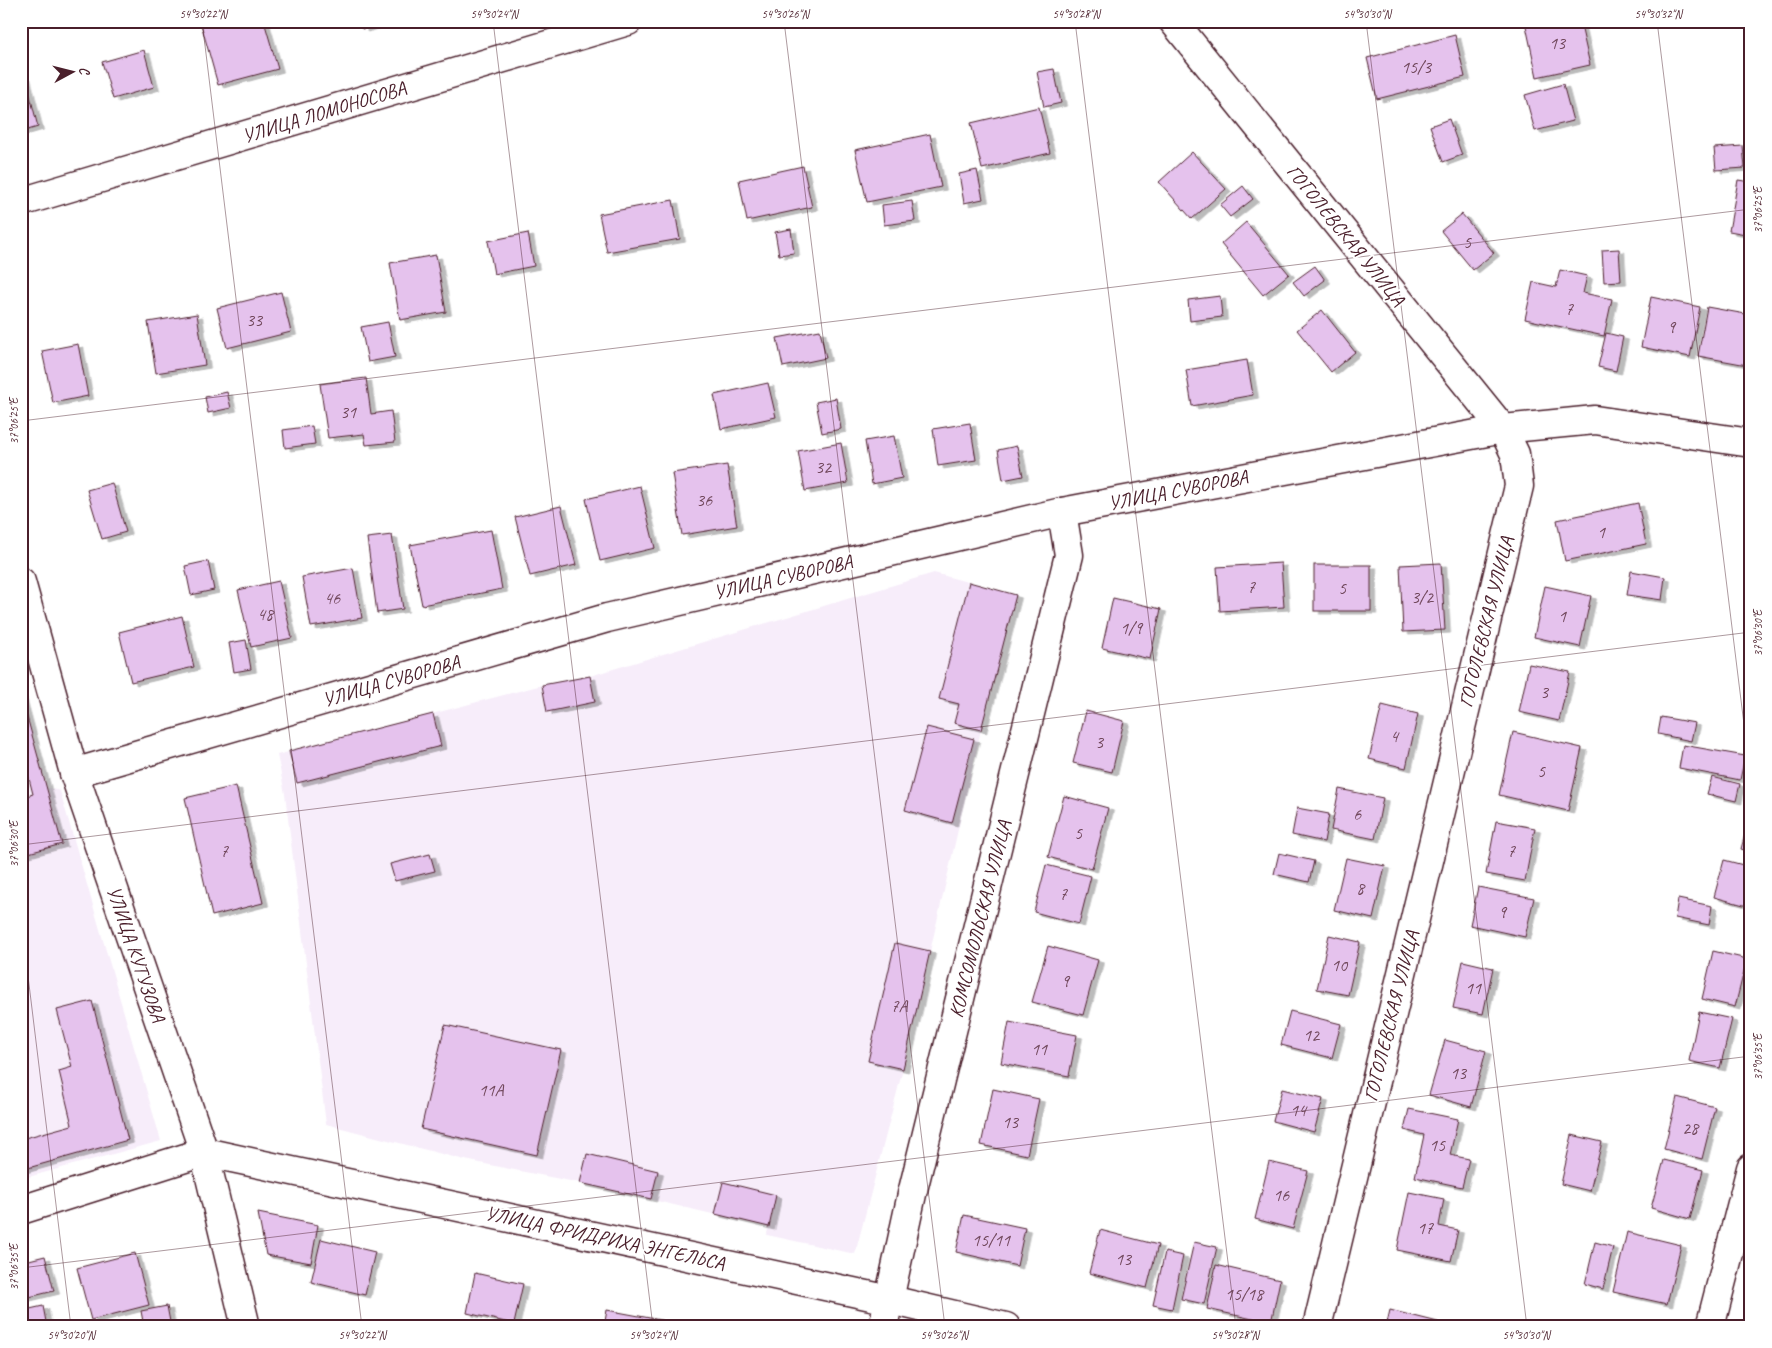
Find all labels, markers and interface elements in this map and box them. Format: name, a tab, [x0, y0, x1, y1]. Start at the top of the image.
text: 54°30'22"N	[179, 6, 228, 22]
text: 54°30'24"N	[470, 6, 519, 22]
text: 54°30'26"N	[761, 6, 810, 22]
text: 54°30'28"N	[1052, 6, 1101, 22]
text: 54°30'30"N	[1343, 6, 1392, 22]
text: 54°30'32"N	[1634, 6, 1683, 22]
house number: 13	[1549, 32, 1567, 54]
north arrow	[48, 48, 98, 98]
house number: 15/3	[1401, 56, 1433, 78]
text: С	[76, 66, 94, 77]
street label: УЛИЦА ЛОМОНОСОВА	[239, 75, 410, 149]
street label: ГОГОЛЕВСКАЯ УЛИЦА	[1281, 159, 1411, 311]
text: 37°06'25"E	[1750, 185, 1766, 233]
house number: 5	[1463, 231, 1472, 253]
house number: 7	[1565, 298, 1574, 320]
house number: 33	[246, 309, 264, 331]
house number: 9	[1667, 316, 1677, 338]
text: 37°06'25"E	[6, 396, 22, 444]
house number: 31	[340, 401, 357, 423]
house number: 32	[815, 456, 833, 478]
street label: УЛИЦА СУВОРОВА	[1106, 464, 1251, 516]
house number: 36	[696, 489, 713, 511]
house number: 1	[1597, 521, 1606, 543]
street label: ГОГОЛЕВСКАЯ УЛИЦА	[1453, 533, 1519, 710]
street label: УЛИЦА СУВОРОВА	[711, 549, 856, 605]
house number: 7	[1247, 576, 1256, 598]
house number: 5	[1338, 577, 1347, 599]
house number: 3/2	[1411, 586, 1435, 608]
house number: 46	[324, 587, 341, 609]
house number: 48	[257, 603, 275, 625]
house number: 1	[1558, 605, 1567, 627]
text: 37°06'30"E	[1750, 608, 1766, 656]
house number: 1/9	[1120, 617, 1144, 639]
street label: УЛИЦА СУВОРОВА	[320, 649, 463, 713]
house number: 3	[1540, 681, 1550, 703]
house number: 4	[1390, 725, 1400, 747]
house number: 3	[1095, 731, 1105, 753]
house number: 5	[1537, 760, 1546, 782]
house number: 6	[1353, 803, 1362, 825]
street label: КОМСОМОЛЬСКАЯ УЛИЦА	[943, 817, 1017, 1020]
text: 37°06'30"E	[6, 819, 22, 867]
house number: 5	[1074, 822, 1083, 844]
house number: 7	[220, 840, 229, 862]
house number: 7	[1507, 840, 1516, 862]
house number: 8	[1356, 877, 1366, 899]
street label: УЛИЦА КУТУЗОВА	[101, 883, 171, 1026]
house number: 7	[1059, 883, 1068, 905]
house number: 9	[1498, 901, 1508, 923]
street label: ГОГОЛЕВСКАЯ УЛИЦА	[1358, 927, 1424, 1104]
house number: 10	[1331, 954, 1349, 976]
house number: 9	[1061, 970, 1071, 992]
house number: 11	[1465, 977, 1482, 999]
house number: 7А	[890, 995, 909, 1017]
house number: 12	[1303, 1024, 1321, 1046]
text: 37°06'35"E	[1750, 1032, 1766, 1080]
house number: 11	[1031, 1038, 1048, 1060]
house number: 13	[1450, 1062, 1468, 1084]
house number: 11А	[478, 1079, 505, 1101]
house number: 14	[1290, 1099, 1308, 1121]
house number: 13	[1002, 1111, 1020, 1133]
house number: 28	[1682, 1117, 1700, 1139]
house number: 15	[1429, 1134, 1446, 1156]
house number: 16	[1273, 1184, 1290, 1206]
street label: УЛИЦА ФРИДРИХА ЭНГЕЛЬСА	[483, 1200, 728, 1276]
house number: 17	[1417, 1217, 1434, 1239]
house number: 15/11	[972, 1229, 1011, 1251]
text: 37°06'35"E	[6, 1242, 22, 1290]
house number: 13	[1115, 1248, 1133, 1270]
house number: 15/18	[1225, 1283, 1265, 1305]
text: 54°30'20"N	[47, 1327, 96, 1343]
text: 54°30'22"N	[338, 1327, 387, 1343]
text: 54°30'24"N	[629, 1327, 678, 1343]
text: 54°30'26"N	[920, 1327, 969, 1343]
text: 54°30'28"N	[1211, 1327, 1260, 1343]
text: 54°30'30"N	[1502, 1327, 1551, 1343]

